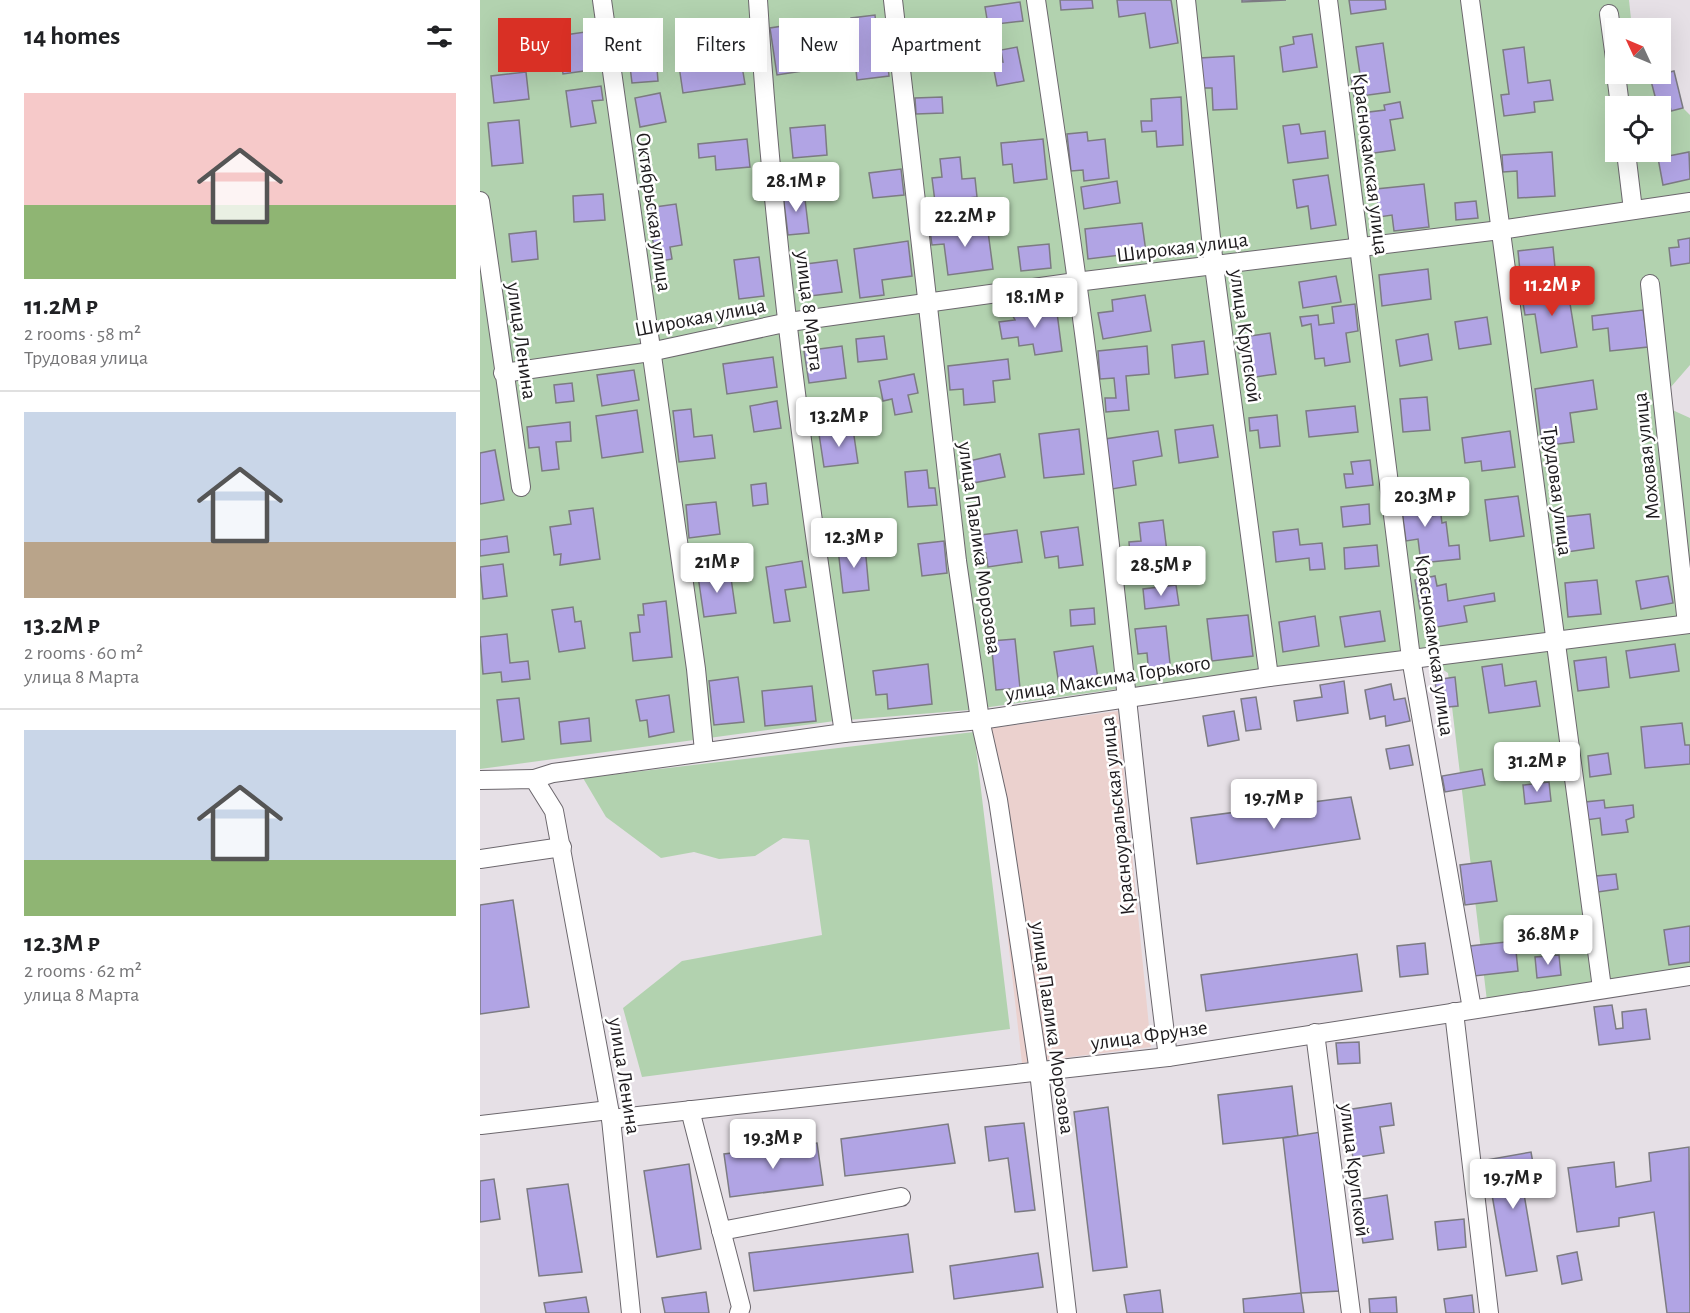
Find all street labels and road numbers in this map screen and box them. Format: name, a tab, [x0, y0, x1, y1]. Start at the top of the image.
street label: Краснокамская улица	[1349, 72, 1392, 257]
street label: Октябрьская улица	[632, 131, 675, 293]
street label: Широкая улица	[1115, 229, 1250, 266]
street label: улица 8 Марта	[792, 249, 827, 373]
street label: улица Крупской	[1226, 267, 1265, 404]
street label: улица Ленина	[503, 280, 540, 401]
street label: Широкая улица	[633, 294, 768, 340]
street label: Моховая улица	[1629, 391, 1664, 521]
street label: Трудовая улица	[1539, 425, 1576, 557]
street label: улица Павлика Морозова	[954, 440, 1005, 656]
street label: Краснокамская улица	[1411, 553, 1458, 738]
street label: улица Максима Горького	[1003, 652, 1212, 705]
street label: Красноуральская улица	[1097, 715, 1138, 916]
street label: улица Павлика Морозова	[1027, 920, 1078, 1136]
street label: улица Ленина	[605, 1015, 644, 1136]
street label: улица Фрунзе	[1088, 1017, 1209, 1054]
street label: улица Крупской	[1336, 1101, 1373, 1238]

